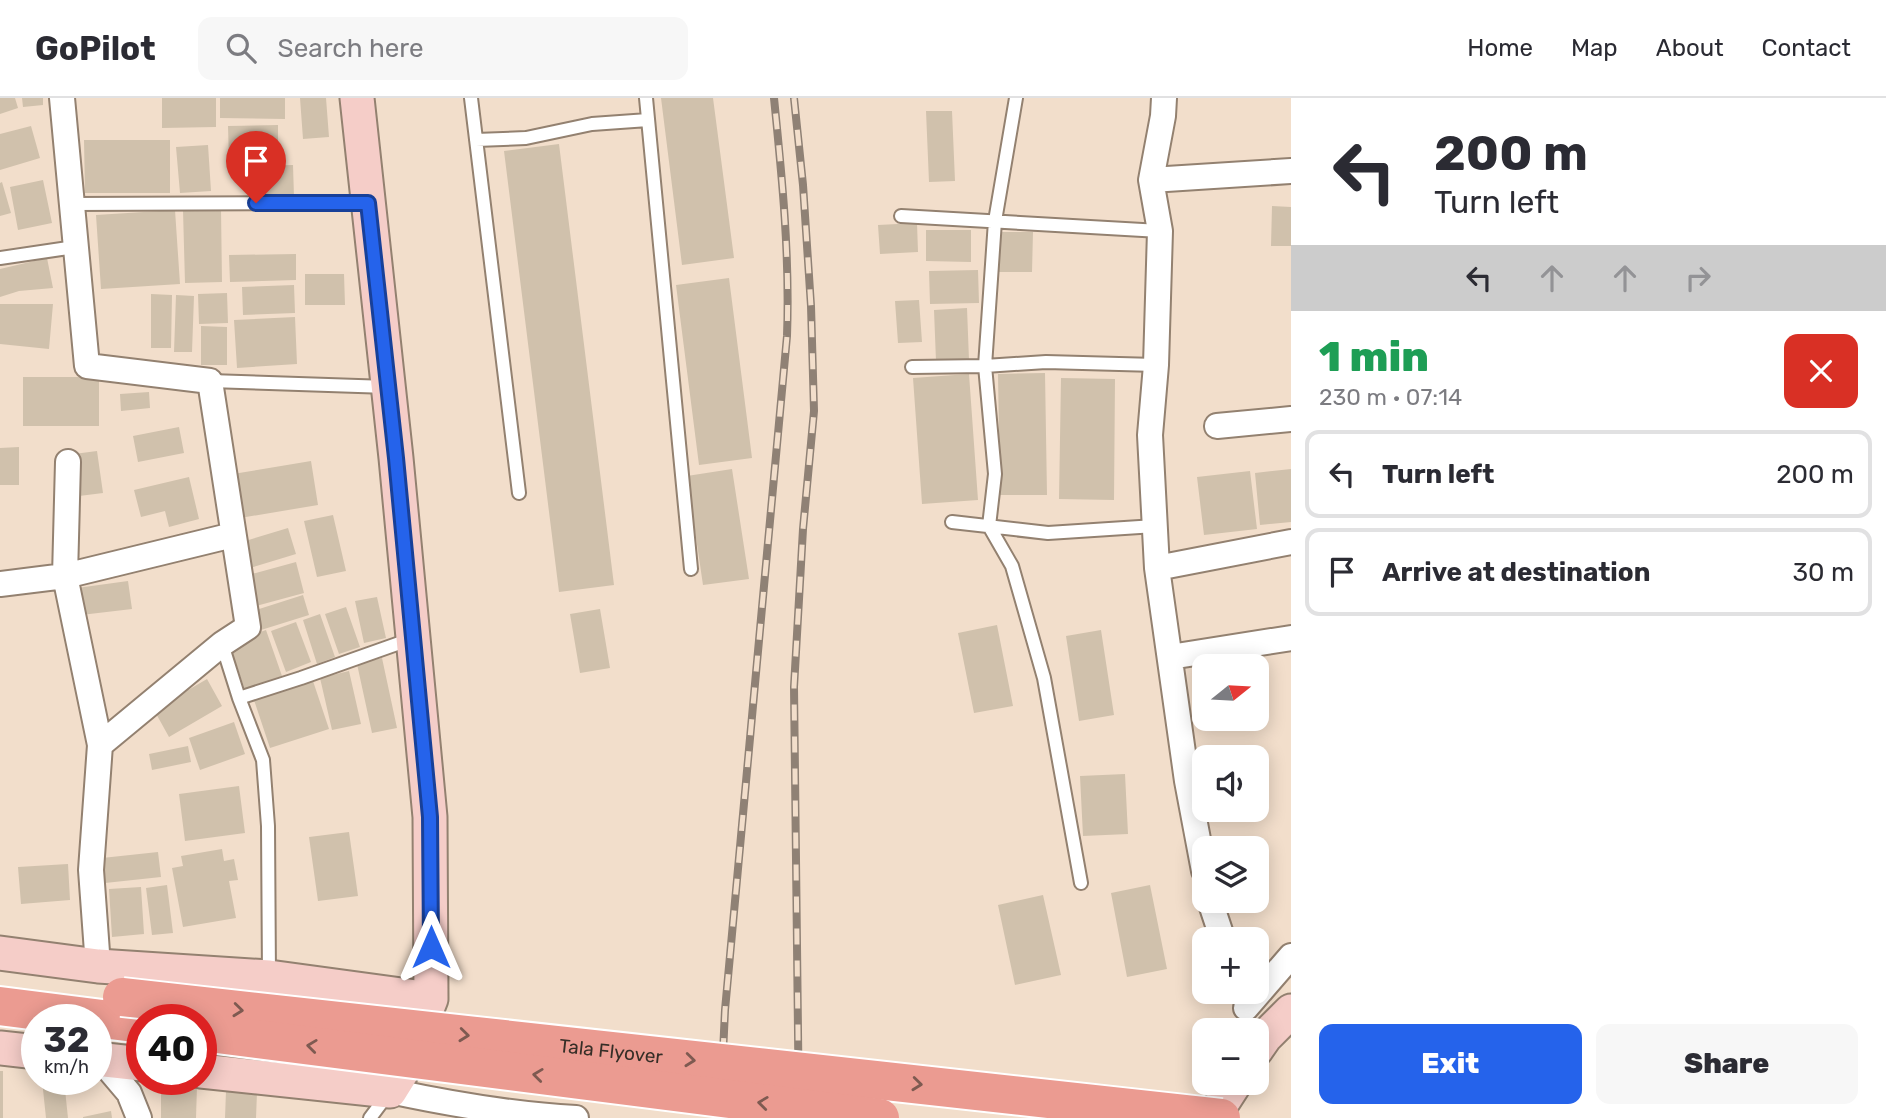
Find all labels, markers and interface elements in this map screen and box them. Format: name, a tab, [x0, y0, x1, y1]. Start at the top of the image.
search box	[198, 17, 688, 80]
text: GoPilot	[35, 29, 156, 68]
icon: search	[222, 29, 260, 67]
text: Search here	[278, 33, 423, 64]
text: Home	[1467, 34, 1533, 62]
text: Map	[1571, 34, 1618, 62]
text: About	[1656, 34, 1724, 62]
text: Contact	[1762, 34, 1851, 62]
text: 200 m	[1434, 124, 1588, 182]
icon: left	[1319, 126, 1410, 217]
pin	[226, 131, 286, 203]
icon: arrive	[237, 142, 275, 180]
text: Turn left	[1434, 183, 1559, 221]
icon: left	[1460, 259, 1498, 297]
icon: ahead	[1533, 259, 1571, 297]
icon: ahead	[1606, 259, 1644, 297]
icon: right	[1679, 259, 1717, 297]
text: 1 min	[1319, 332, 1429, 382]
button: close	[1784, 334, 1858, 408]
text: 230 m · 07:14	[1319, 383, 1462, 411]
icon: left	[1323, 455, 1361, 493]
text: Turn left	[1382, 459, 1494, 490]
text: 200 m	[1776, 459, 1854, 490]
icon: arrive	[1323, 553, 1361, 591]
text: Arrive at destination	[1382, 557, 1650, 588]
text: 30 m	[1792, 557, 1854, 588]
north arrow	[1192, 654, 1269, 732]
map controls	[1192, 654, 1269, 1095]
button: sound	[1192, 745, 1269, 822]
button: layers	[1192, 836, 1269, 913]
position arrow	[394, 910, 468, 984]
button: +	[1192, 927, 1269, 1004]
one-way arrow	[232, 1002, 244, 1017]
speed limit sign: 40	[126, 1004, 217, 1095]
button: −	[1192, 1018, 1269, 1095]
text: 32	[44, 1019, 89, 1061]
button: Exit	[1319, 1024, 1582, 1104]
button: Share	[1596, 1024, 1858, 1104]
one-way arrow	[459, 1027, 470, 1042]
street label: Tala Flyover	[558, 1034, 665, 1068]
one-way arrow	[306, 1038, 318, 1053]
one-way arrow	[685, 1052, 696, 1067]
text: km/h	[44, 1056, 89, 1078]
one-way arrow	[532, 1067, 544, 1082]
one-way arrow	[911, 1077, 922, 1092]
one-way arrow	[758, 1096, 769, 1111]

